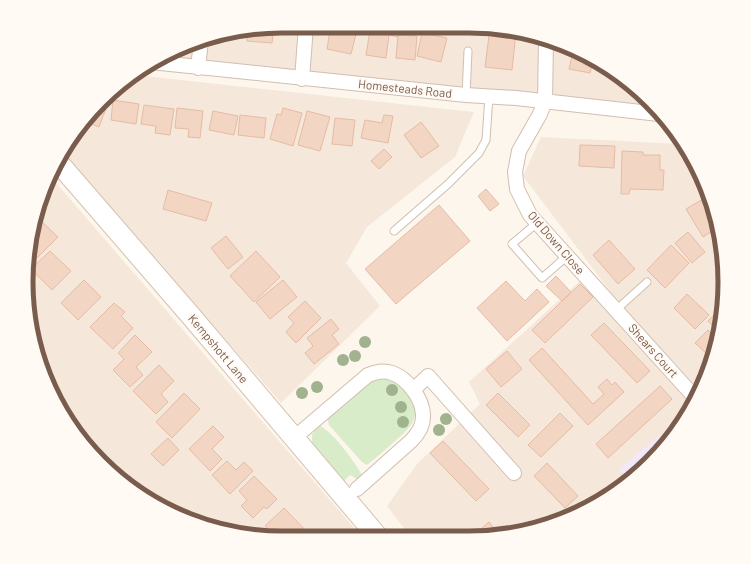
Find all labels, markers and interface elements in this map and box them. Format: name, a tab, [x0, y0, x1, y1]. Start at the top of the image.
street label: Homesteads Road	[358, 76, 453, 100]
street label: Old Down Close	[526, 208, 588, 277]
street label: Kempshott Lane	[186, 311, 252, 386]
street label: Shears Court	[626, 321, 682, 380]

